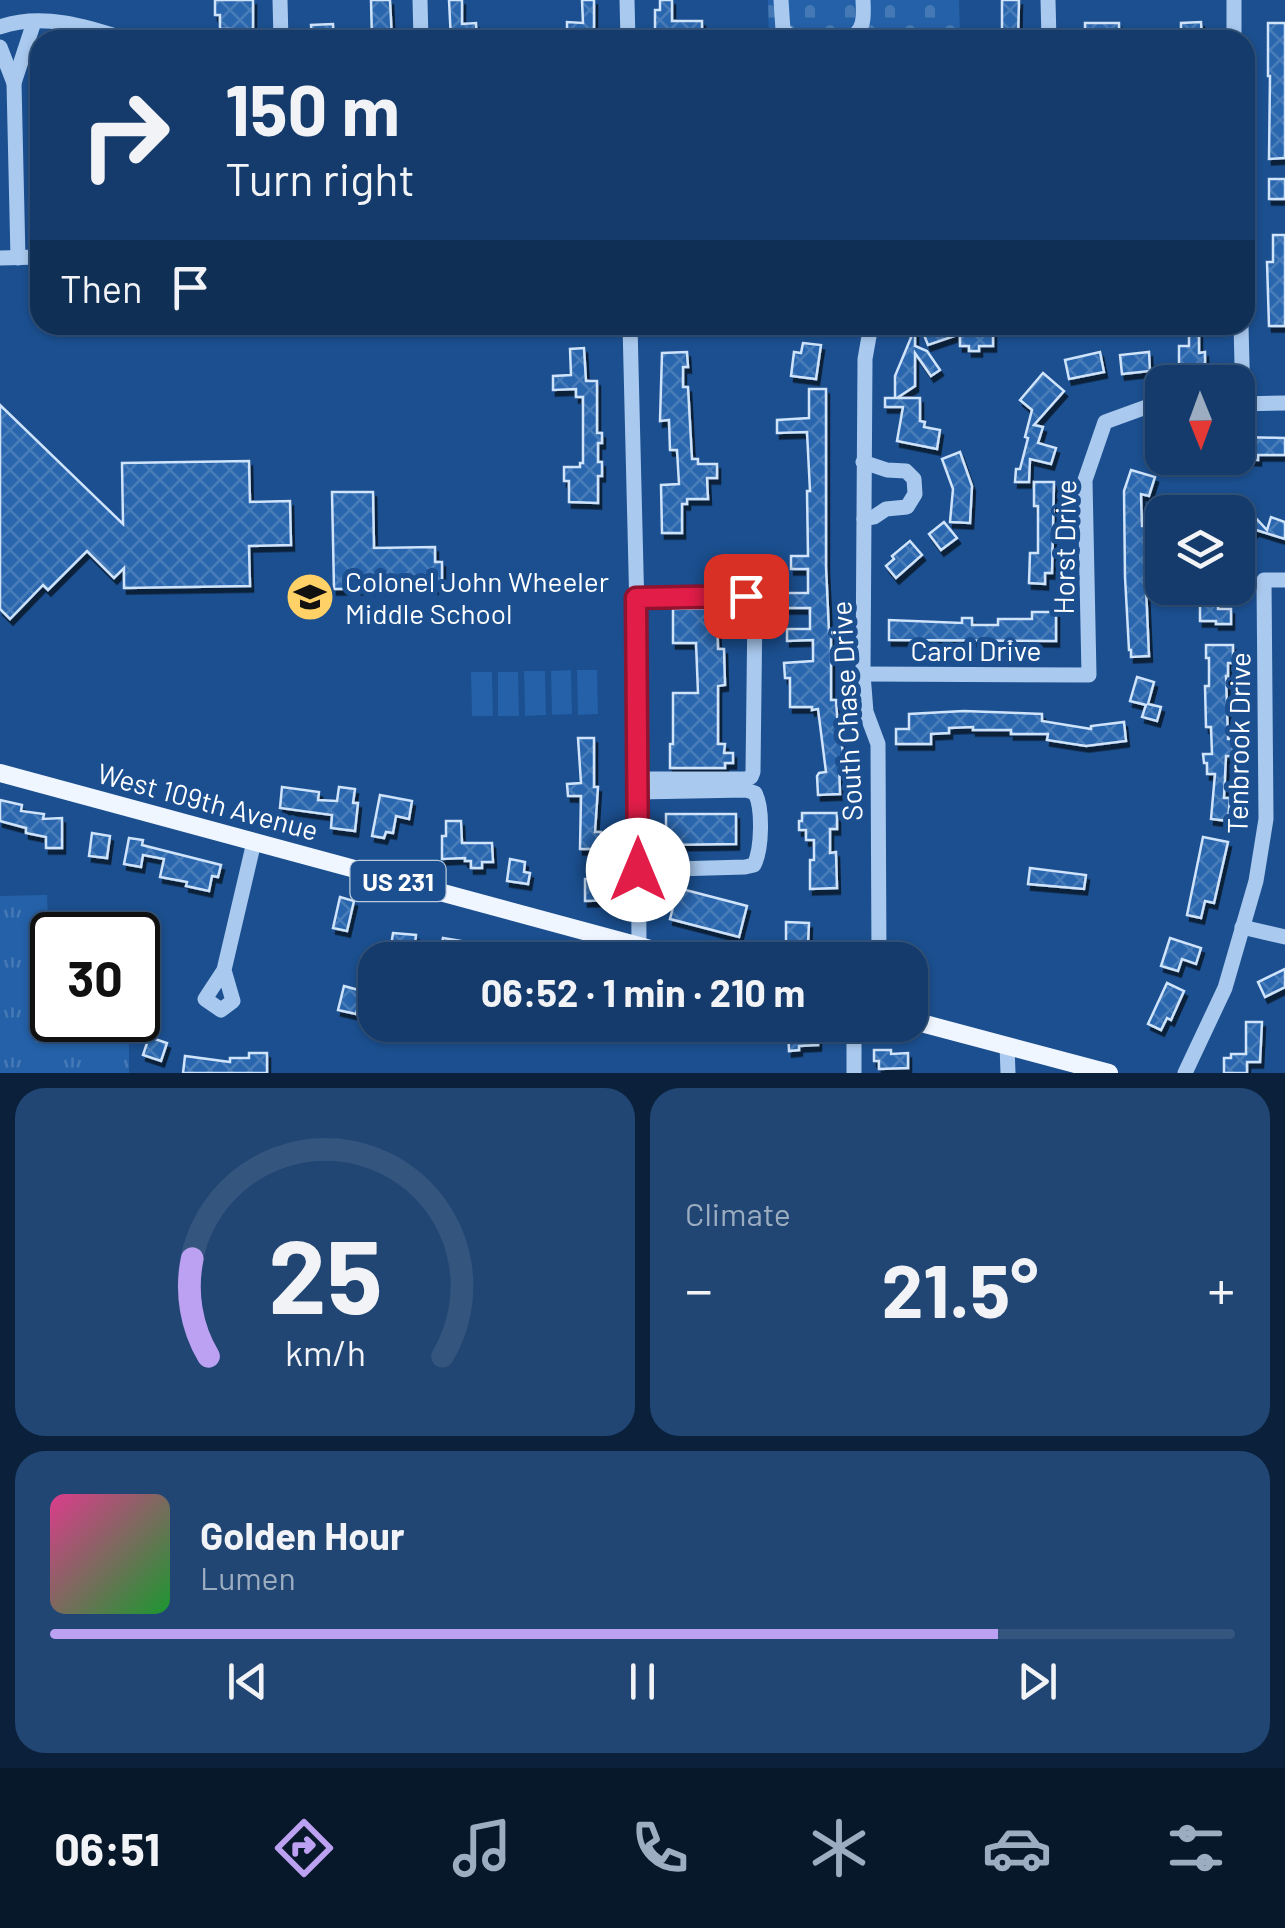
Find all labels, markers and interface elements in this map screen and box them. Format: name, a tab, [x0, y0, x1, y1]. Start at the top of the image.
text: 150 m	[225, 66, 400, 150]
icon: right	[60, 70, 190, 200]
text: Turn right	[225, 151, 415, 205]
icon: arrive	[163, 260, 218, 315]
text: Then	[60, 265, 143, 311]
north arrow	[1145, 365, 1255, 475]
map controls	[1145, 365, 1255, 605]
street label: Horst Drive	[1046, 479, 1082, 615]
button: layers	[1145, 495, 1255, 605]
pin	[704, 554, 789, 639]
place label: Colonel John Wheeler Middle School	[345, 564, 609, 630]
icon: arrive	[719, 569, 774, 624]
school or university icon: Colonel John Wheeler Middle School	[284, 571, 336, 623]
street label: South Chase Drive	[823, 600, 869, 822]
street label: Carol Drive	[911, 633, 1041, 667]
street label: Tenbrook Drive	[1219, 652, 1257, 834]
street label: West 109th Avenue	[94, 755, 322, 847]
position arrow	[586, 818, 690, 922]
road number: US 231	[350, 861, 446, 901]
speed limit sign: 30	[30, 912, 160, 1042]
text: 06:52 · 1 min · 210 m	[481, 969, 805, 1015]
text: Climate	[685, 1194, 791, 1232]
text: 25	[268, 1210, 382, 1335]
text: 21.5°	[882, 1243, 1038, 1333]
text: −	[685, 1255, 713, 1321]
text: +	[1207, 1255, 1235, 1321]
text: km/h	[285, 1330, 365, 1373]
text: Golden Hour	[200, 1512, 405, 1558]
text: Lumen	[200, 1558, 296, 1596]
icon: previous	[220, 1654, 275, 1709]
icon: pause	[615, 1654, 670, 1709]
icon: next	[1010, 1654, 1065, 1709]
icon: directions	[269, 1813, 339, 1883]
icon: music	[447, 1813, 517, 1883]
icon: phone	[625, 1813, 695, 1883]
icon: climate	[804, 1813, 874, 1883]
icon: car	[982, 1813, 1052, 1883]
icon: filters	[1161, 1813, 1231, 1883]
text: 06:51	[54, 1821, 160, 1875]

